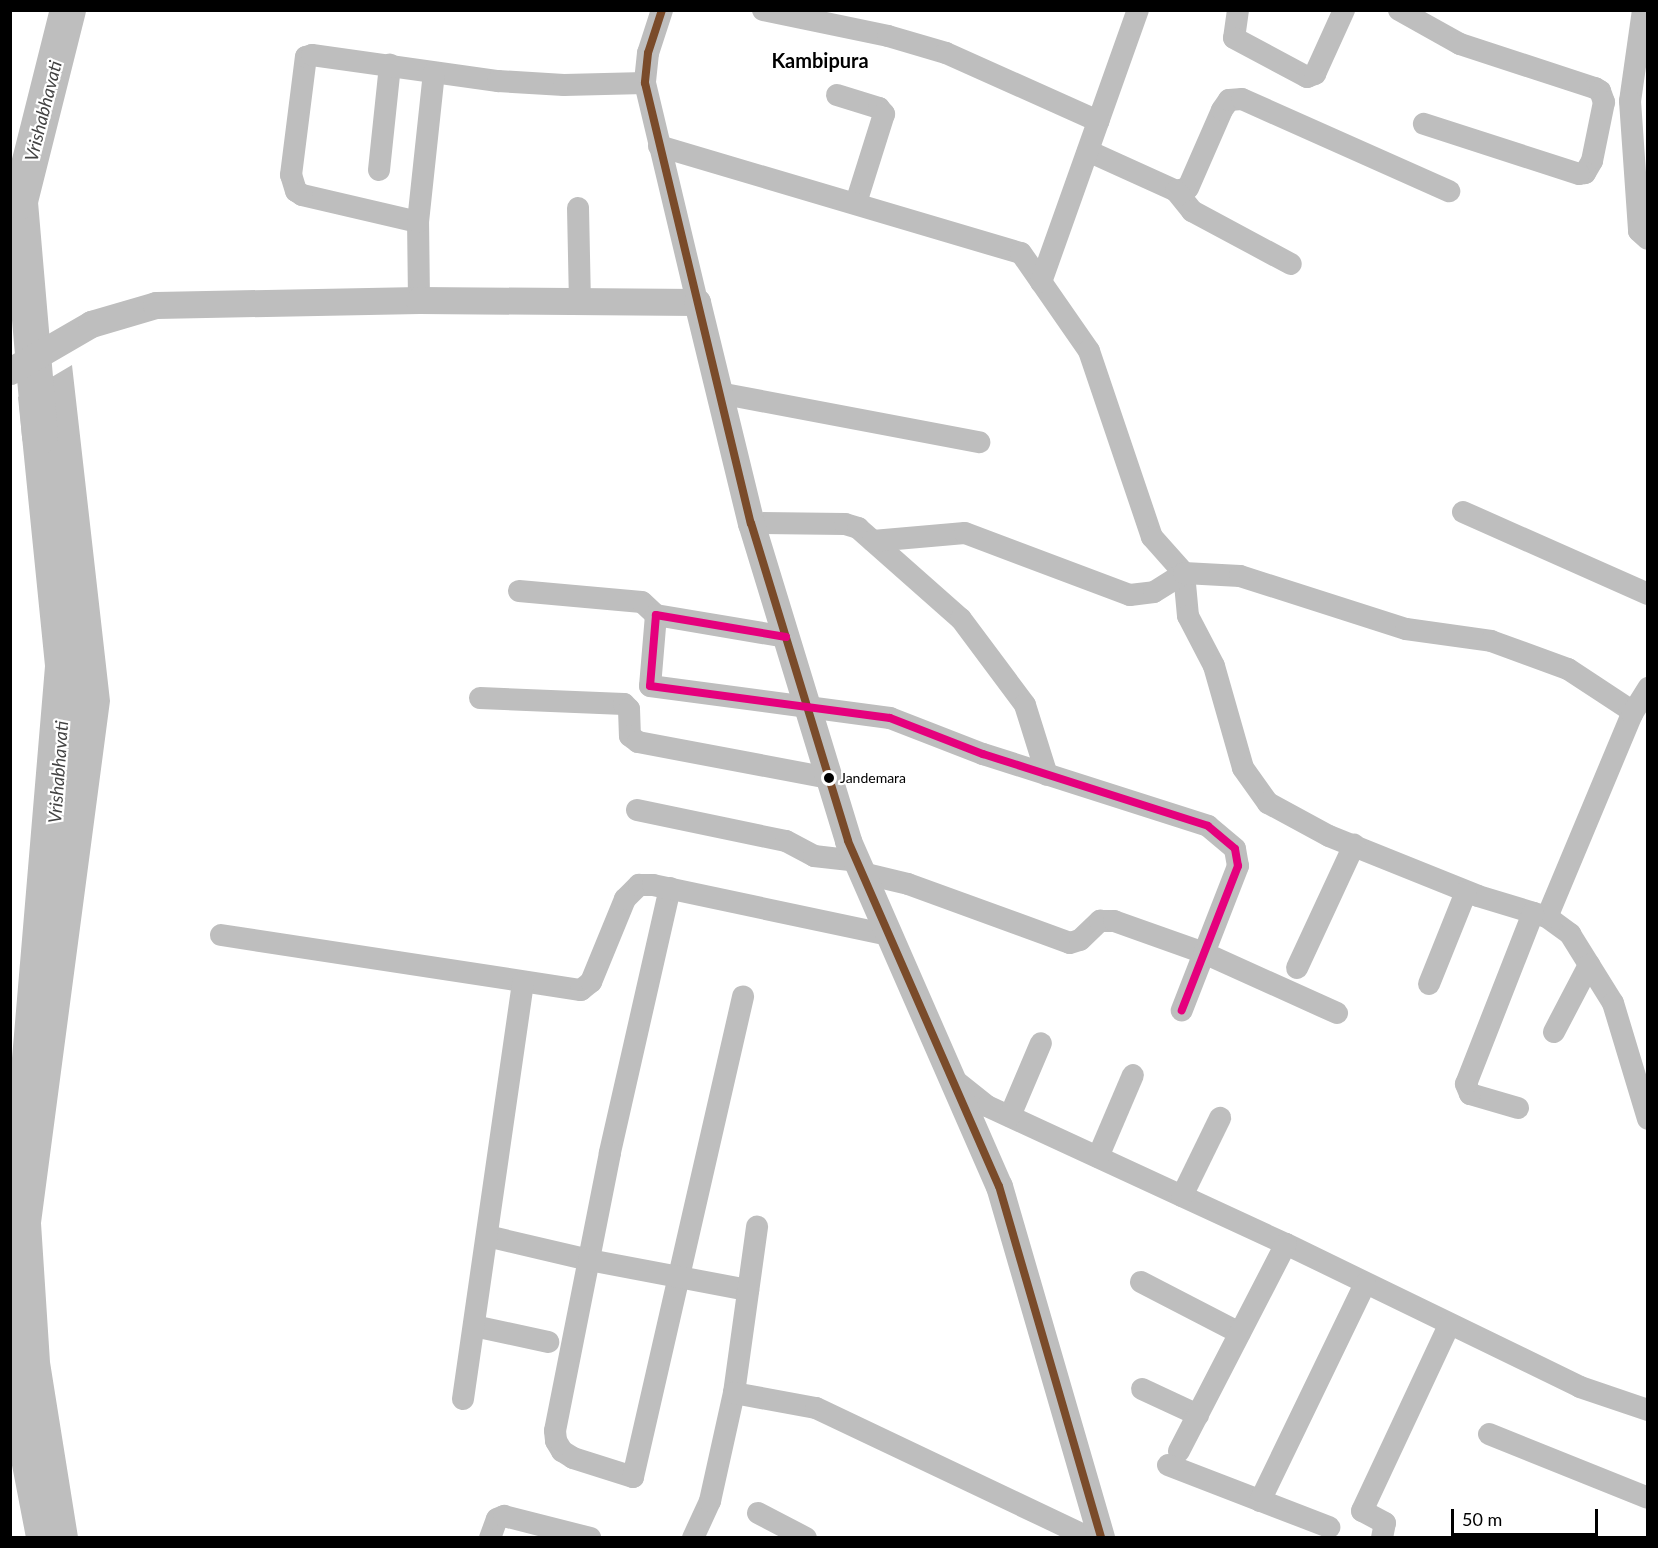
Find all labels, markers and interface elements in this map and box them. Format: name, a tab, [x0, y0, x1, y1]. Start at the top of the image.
district label: Kambipura	[771, 48, 869, 72]
water label: Vrishabhavati	[20, 59, 66, 163]
water label: Vrishabhavati	[44, 720, 72, 824]
place label: Jandemara	[840, 770, 906, 786]
marker: Jandemara	[823, 772, 835, 784]
scale bar	[1454, 1497, 1601, 1535]
text: 50 m	[1462, 1508, 1502, 1530]

